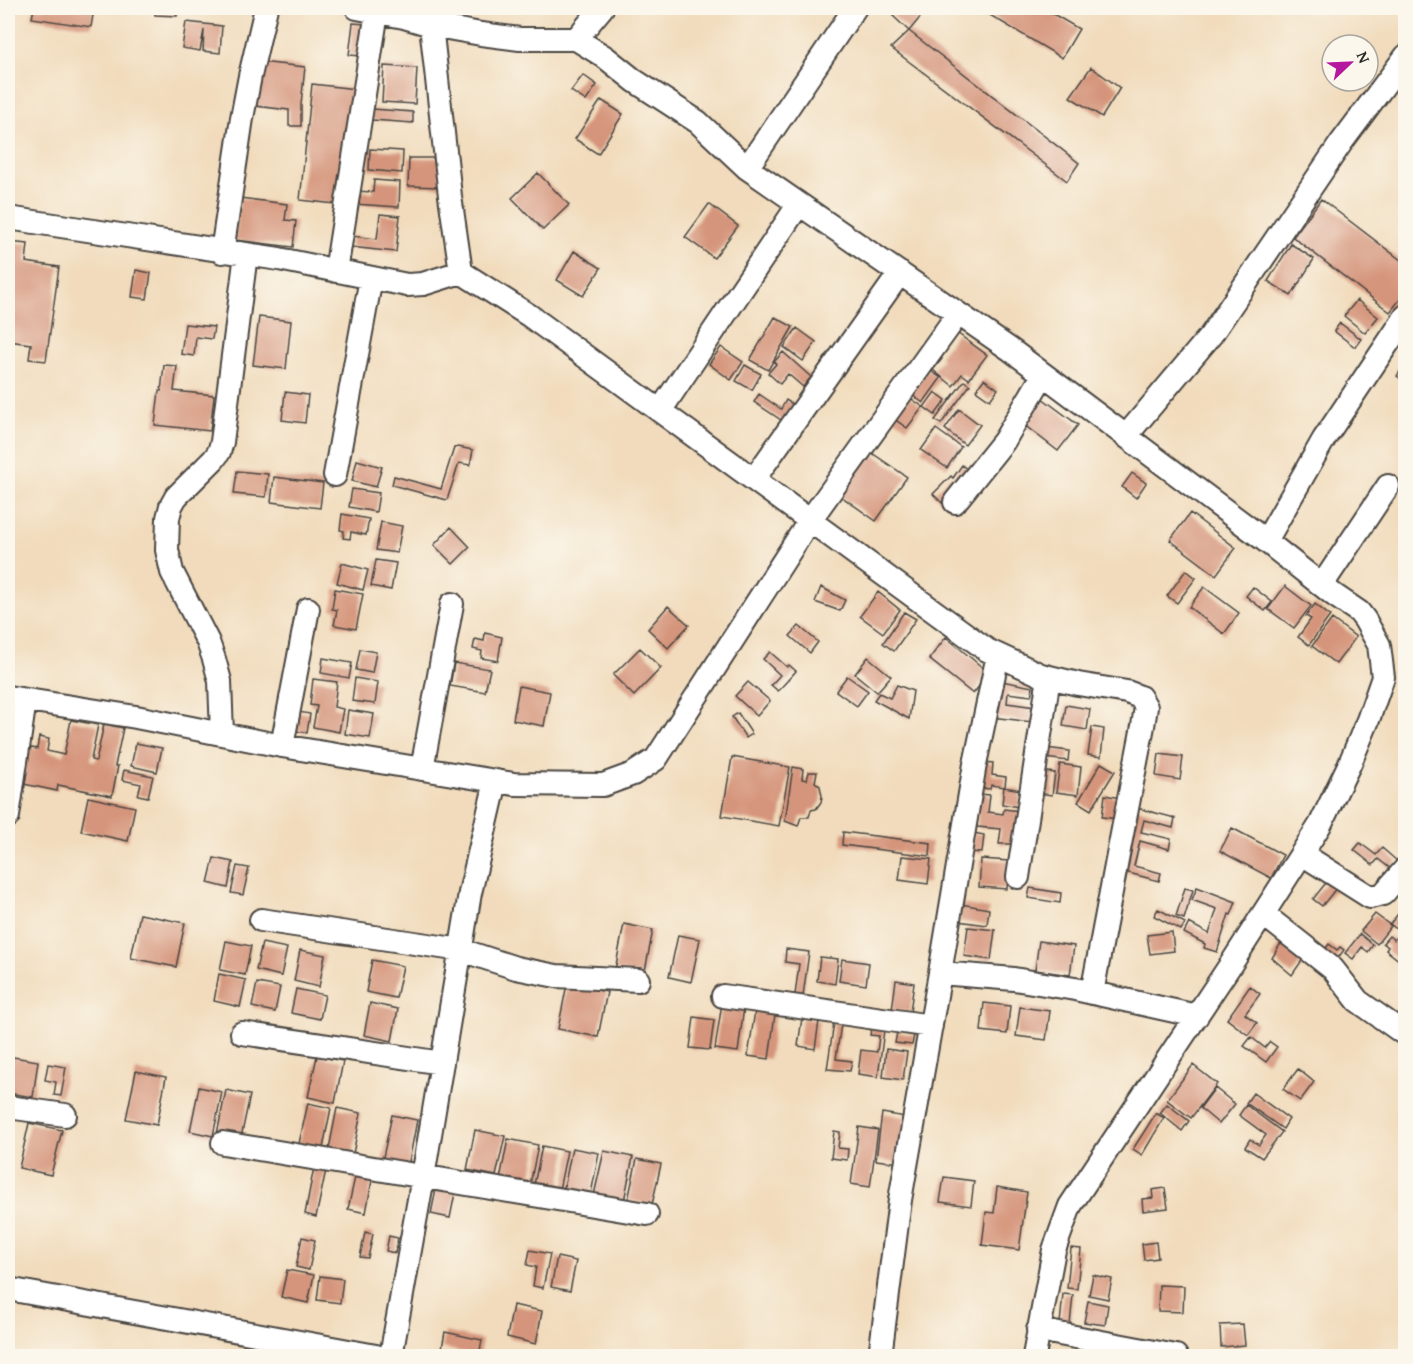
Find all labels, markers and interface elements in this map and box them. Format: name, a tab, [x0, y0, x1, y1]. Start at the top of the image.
north arrow	[1320, 33, 1380, 93]
text: N	[1351, 48, 1377, 67]

